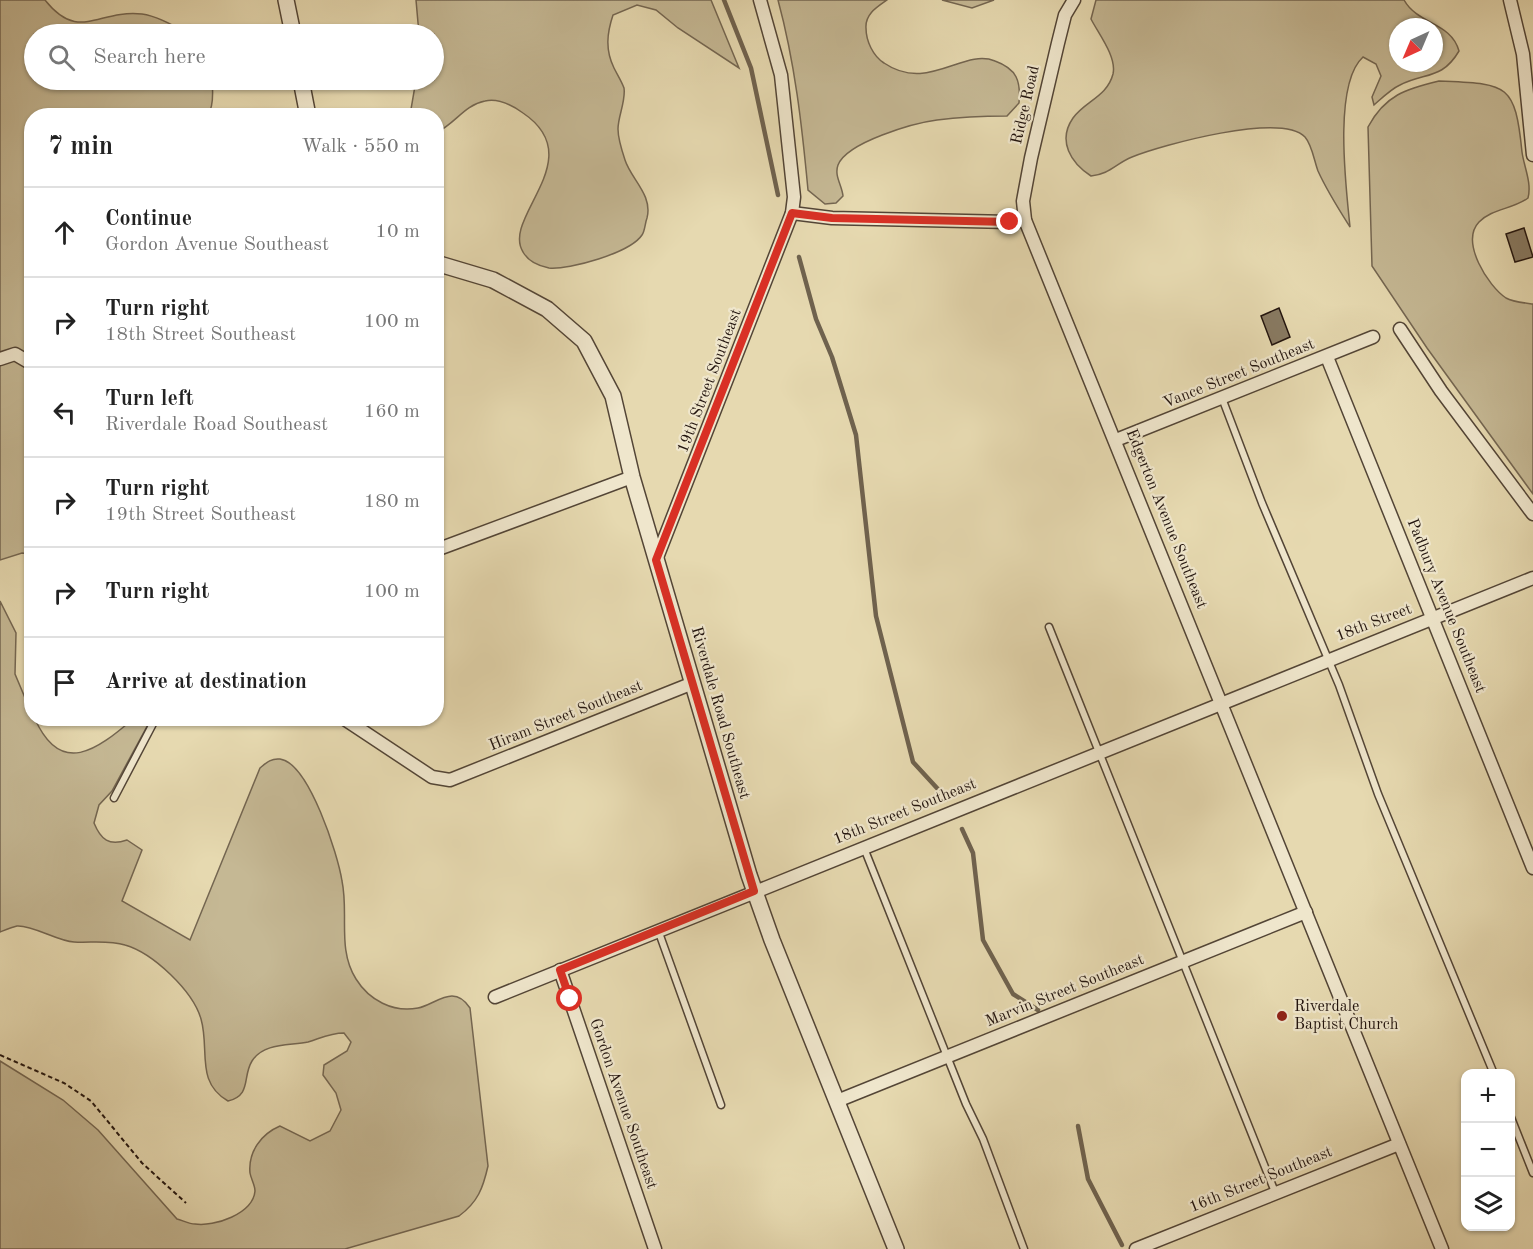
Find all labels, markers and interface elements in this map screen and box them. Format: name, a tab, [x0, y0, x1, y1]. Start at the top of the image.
north arrow	[1389, 18, 1443, 72]
search box	[24, 24, 444, 90]
icon: search	[45, 41, 78, 74]
text: Search here	[93, 46, 206, 68]
street label: Ridge Road	[1009, 64, 1043, 146]
text: 7 min	[48, 134, 113, 160]
text: Walk · 550 m	[301, 137, 420, 157]
text: Continue	[105, 208, 192, 230]
route end	[996, 208, 1022, 234]
icon: ahead	[48, 216, 81, 249]
text: 10 m	[375, 222, 420, 242]
text: Gordon Avenue Southeast	[105, 235, 329, 255]
text: Turn right	[105, 298, 209, 320]
icon: right	[48, 306, 81, 339]
street label: 19th Street Southeast	[675, 306, 745, 455]
text: 100 m	[364, 312, 420, 332]
text: 18th Street Southeast	[105, 325, 296, 345]
street label: Vance Street Southeast	[1161, 336, 1317, 412]
text: Turn left	[105, 388, 194, 410]
icon: left	[48, 396, 81, 429]
text: 160 m	[364, 402, 420, 422]
text: Riverdale Road Southeast	[105, 415, 328, 435]
street label: Edgerton Avenue Southeast	[1123, 427, 1210, 612]
text: Turn right	[105, 478, 209, 500]
icon: right	[48, 486, 81, 519]
text: 180 m	[364, 492, 420, 512]
text: 19th Street Southeast	[105, 505, 296, 525]
street label: Padbury Avenue Southeast	[1404, 517, 1488, 696]
icon: right	[48, 576, 81, 609]
text: Turn right	[105, 581, 209, 603]
text: 100 m	[364, 582, 420, 602]
street label: 18th Street	[1334, 601, 1414, 645]
street label: Riverdale Road Southeast	[688, 625, 752, 801]
icon: arrive	[48, 666, 81, 699]
text: Arrive at destination	[105, 671, 307, 693]
street label: Hiram Street Southeast	[487, 678, 645, 754]
street label: 18th Street Southeast	[831, 776, 979, 848]
street label: Marvin Street Southeast	[984, 952, 1147, 1030]
route start	[556, 985, 582, 1011]
place label: Riverdale Baptist Church	[1294, 999, 1399, 1033]
marker: Riverdale Baptist Church	[1275, 1009, 1289, 1023]
street label: Gordon Avenue Southeast	[586, 1017, 660, 1192]
map controls	[1461, 1069, 1515, 1231]
button: +	[1461, 1069, 1515, 1123]
button: −	[1461, 1123, 1515, 1177]
street label: 16th Street Southeast	[1187, 1144, 1335, 1216]
button: layers	[1461, 1177, 1515, 1231]

